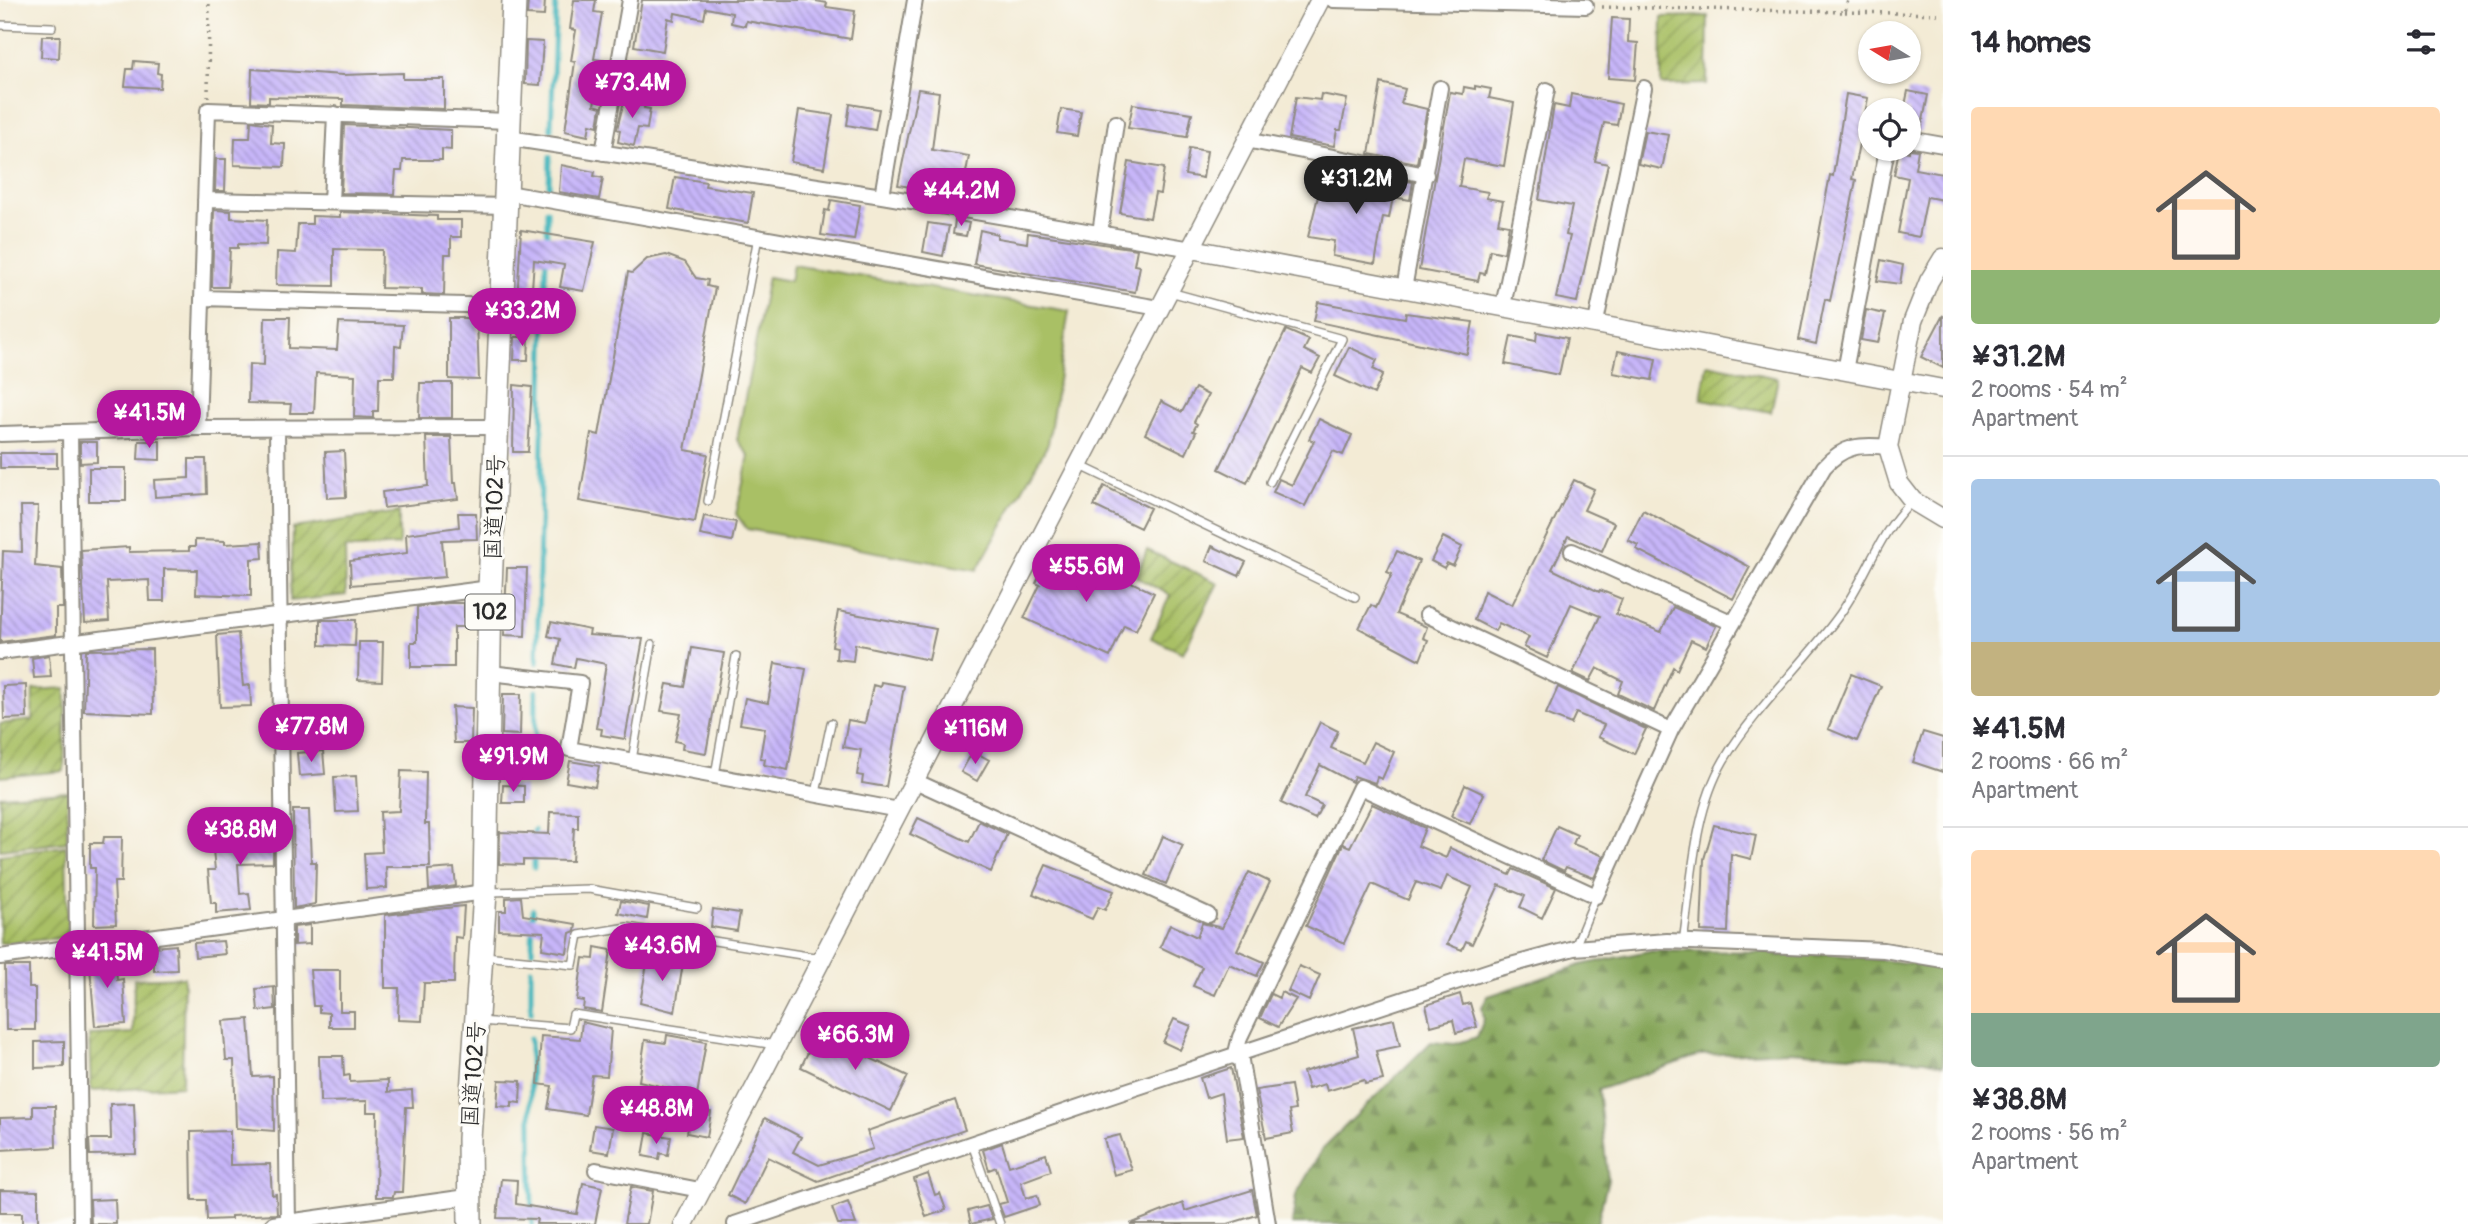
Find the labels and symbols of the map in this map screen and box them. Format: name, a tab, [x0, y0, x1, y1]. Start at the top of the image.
north arrow	[1858, 21, 1922, 84]
pin: ¥73.4M	[575, 60, 689, 120]
pin: ¥31.2M	[1299, 156, 1413, 216]
pin: ¥44.2M	[904, 168, 1018, 228]
pin: ¥33.2M	[465, 288, 579, 348]
pin: ¥41.5M	[92, 391, 206, 450]
street label: 国道102号	[478, 453, 511, 561]
pin: ¥55.6M	[1029, 544, 1143, 604]
road number: 102	[466, 594, 514, 630]
pin: ¥77.8M	[254, 704, 368, 764]
pin: ¥116M	[926, 706, 1024, 766]
pin: ¥91.9M	[456, 734, 570, 794]
pin: ¥38.8M	[183, 808, 297, 867]
pin: ¥43.6M	[605, 923, 719, 983]
pin: ¥41.5M	[50, 930, 164, 990]
pin: ¥66.3M	[798, 1012, 912, 1072]
street label: 国道102号	[455, 1020, 492, 1128]
pin: ¥48.8M	[599, 1086, 713, 1146]

